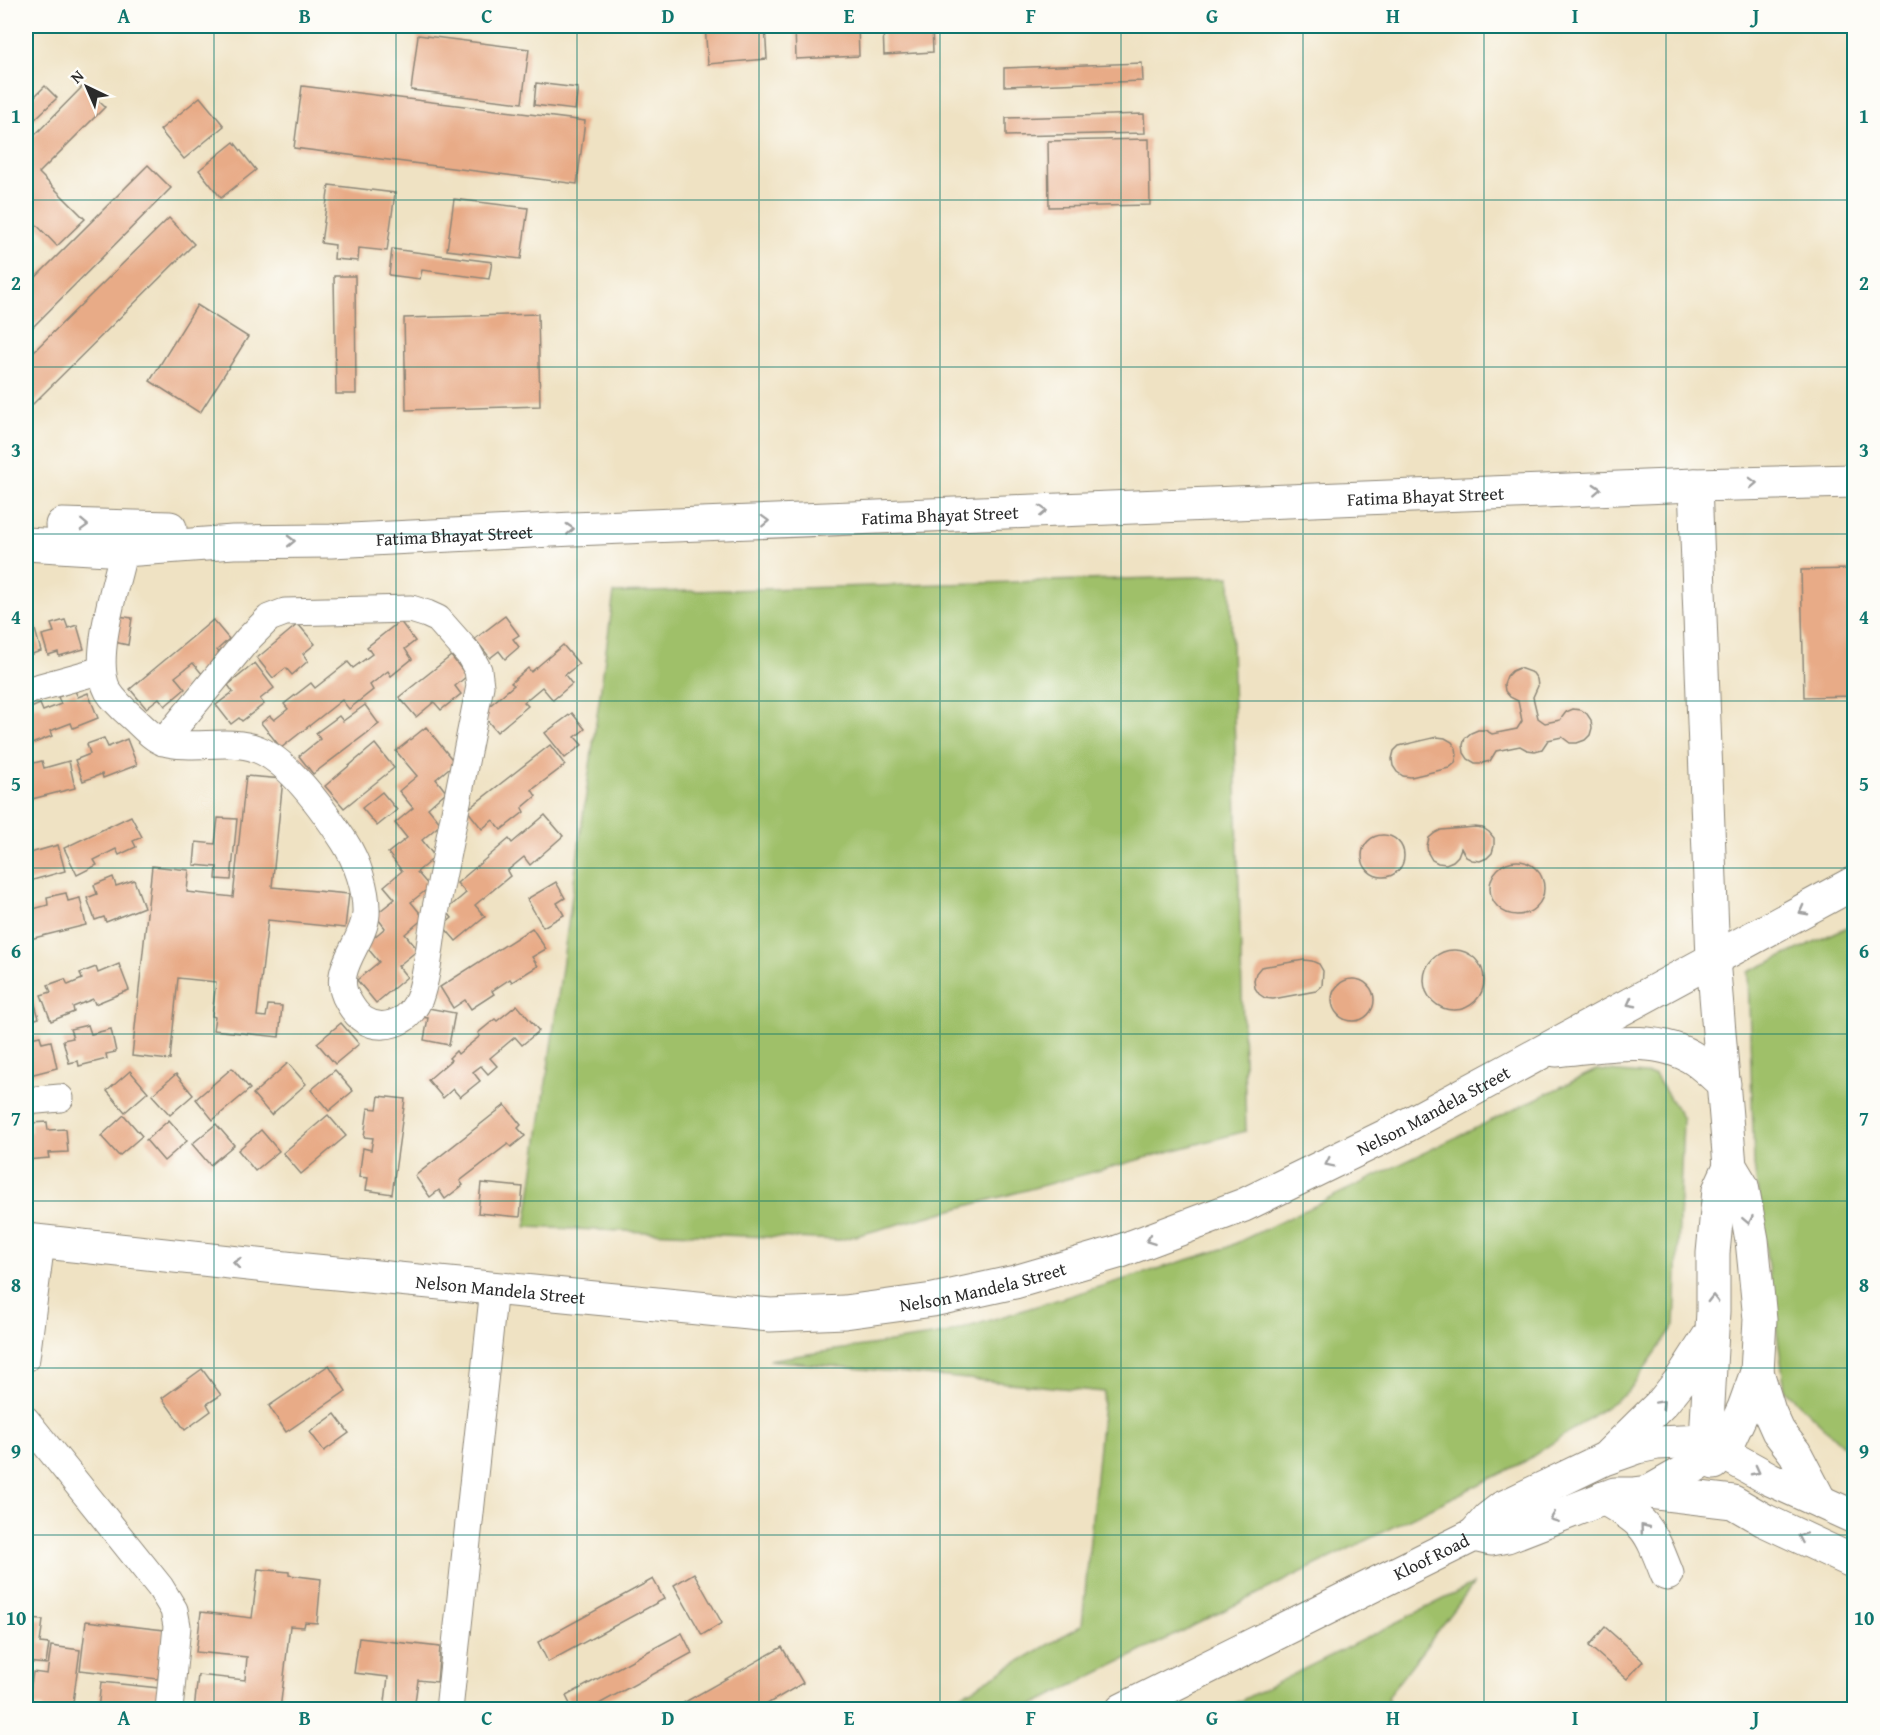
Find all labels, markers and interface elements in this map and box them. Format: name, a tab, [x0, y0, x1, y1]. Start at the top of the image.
text: A	[118, 1, 131, 30]
text: B	[299, 1, 311, 30]
text: C	[481, 1, 493, 30]
text: D	[661, 1, 675, 30]
text: E	[844, 1, 855, 30]
text: F	[1026, 1, 1036, 30]
text: G	[1206, 1, 1218, 30]
text: H	[1386, 1, 1400, 30]
text: I	[1572, 1, 1578, 30]
text: J	[1750, 1, 1760, 30]
north arrow	[57, 57, 117, 117]
text: N	[64, 64, 89, 89]
text: 1	[11, 101, 21, 130]
text: 1	[1859, 101, 1869, 130]
text: 2	[11, 268, 21, 297]
text: 2	[1859, 268, 1869, 297]
text: 3	[11, 435, 21, 464]
text: 3	[1859, 435, 1869, 464]
one-way arrow	[1749, 477, 1758, 490]
street label: Fatima Bhayat Street	[1347, 479, 1505, 512]
one-way arrow	[1592, 483, 1601, 496]
street label: Fatima Bhayat Street	[861, 498, 1020, 531]
one-way arrow	[1039, 504, 1048, 517]
one-way arrow	[760, 515, 769, 528]
street label: Fatima Bhayat Street	[375, 517, 534, 552]
one-way arrow	[79, 519, 88, 532]
one-way arrow	[565, 522, 574, 535]
one-way arrow	[287, 535, 296, 548]
text: 4	[11, 602, 21, 631]
text: 4	[1859, 602, 1869, 631]
text: 5	[11, 769, 21, 798]
text: 5	[1859, 769, 1869, 798]
one-way arrow	[1799, 904, 1809, 915]
text: 6	[11, 936, 21, 965]
text: 6	[1859, 936, 1869, 965]
one-way arrow	[1627, 996, 1638, 1007]
street label: Nelson Mandela Street	[1352, 1058, 1515, 1162]
text: 7	[11, 1103, 21, 1132]
text: 7	[1859, 1103, 1869, 1132]
one-way arrow	[1325, 1156, 1336, 1168]
one-way arrow	[1741, 1215, 1754, 1225]
one-way arrow	[1145, 1232, 1156, 1245]
street label: Nelson Mandela Street	[898, 1254, 1070, 1318]
one-way arrow	[233, 1257, 242, 1270]
street label: Nelson Mandela Street	[414, 1267, 587, 1311]
text: 8	[11, 1270, 21, 1299]
text: 8	[1859, 1270, 1869, 1299]
one-way arrow	[1707, 1294, 1719, 1303]
one-way arrow	[1654, 1400, 1665, 1410]
text: 9	[11, 1436, 21, 1465]
text: 9	[1859, 1436, 1869, 1465]
one-way arrow	[1750, 1464, 1760, 1475]
one-way arrow	[1549, 1510, 1560, 1523]
one-way arrow	[1641, 1524, 1652, 1535]
street label: Kloof Road	[1388, 1526, 1474, 1587]
one-way arrow	[1797, 1532, 1808, 1544]
text: 10	[6, 1603, 26, 1632]
text: 10	[1854, 1603, 1874, 1632]
text: A	[118, 1703, 131, 1732]
text: B	[299, 1703, 311, 1732]
text: C	[481, 1703, 493, 1732]
text: D	[661, 1703, 675, 1732]
text: E	[844, 1703, 855, 1732]
text: F	[1026, 1703, 1036, 1732]
text: G	[1206, 1703, 1218, 1732]
text: H	[1386, 1703, 1400, 1732]
text: I	[1572, 1703, 1578, 1732]
text: J	[1750, 1703, 1760, 1732]

